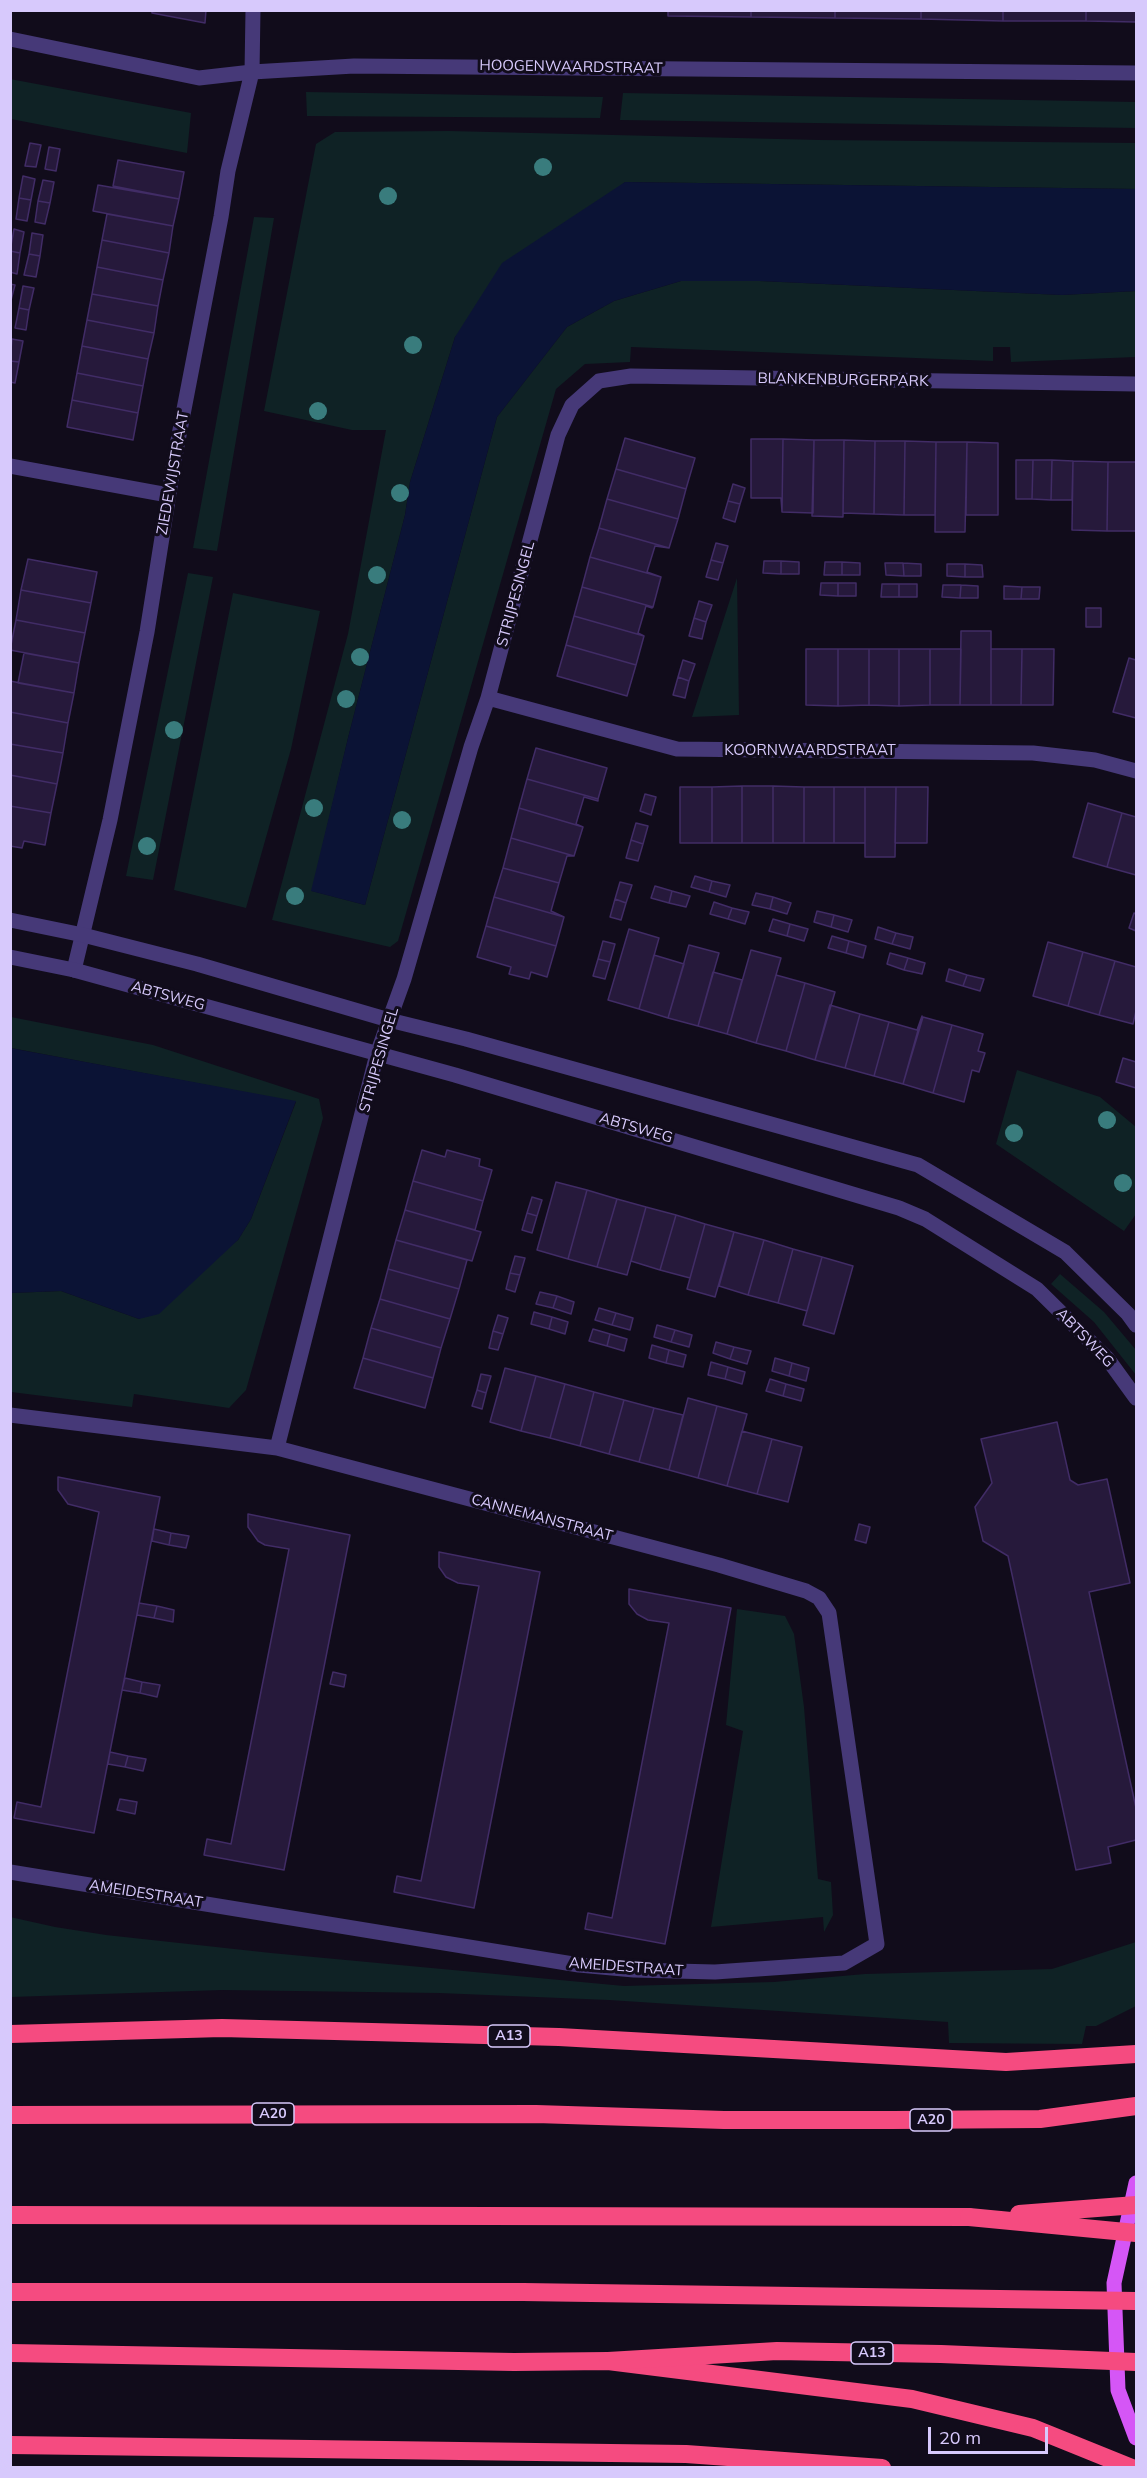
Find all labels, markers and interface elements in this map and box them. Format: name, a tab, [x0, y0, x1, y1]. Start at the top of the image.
street label: HOOGENWAARDSTRAAT	[479, 56, 663, 78]
street label: BLANKENBURGERPARK	[757, 370, 929, 390]
street label: ZIEDEWIJSTRAAT	[153, 410, 193, 536]
street label: STRIJPESINGEL	[493, 539, 539, 649]
street label: KOORNWAARDSTRAAT	[724, 741, 896, 759]
street label: ABTSWEG	[129, 978, 207, 1014]
street label: STRIJPESINGEL	[355, 1006, 403, 1114]
street label: ABTSWEG	[597, 1109, 675, 1147]
street label: ABTSWEG	[1052, 1305, 1118, 1371]
street label: CANNEMANSTRAAT	[469, 1490, 615, 1546]
street label: AMEIDESTRAAT	[88, 1876, 204, 1912]
street label: AMEIDESTRAAT	[568, 1954, 684, 1980]
road number: A13	[488, 2025, 530, 2047]
road number: A20	[252, 2103, 294, 2125]
road number: A20	[910, 2109, 952, 2131]
road number: A13	[851, 2342, 893, 2364]
scale bar	[931, 2415, 1051, 2453]
text: 20 m	[939, 2426, 981, 2449]

